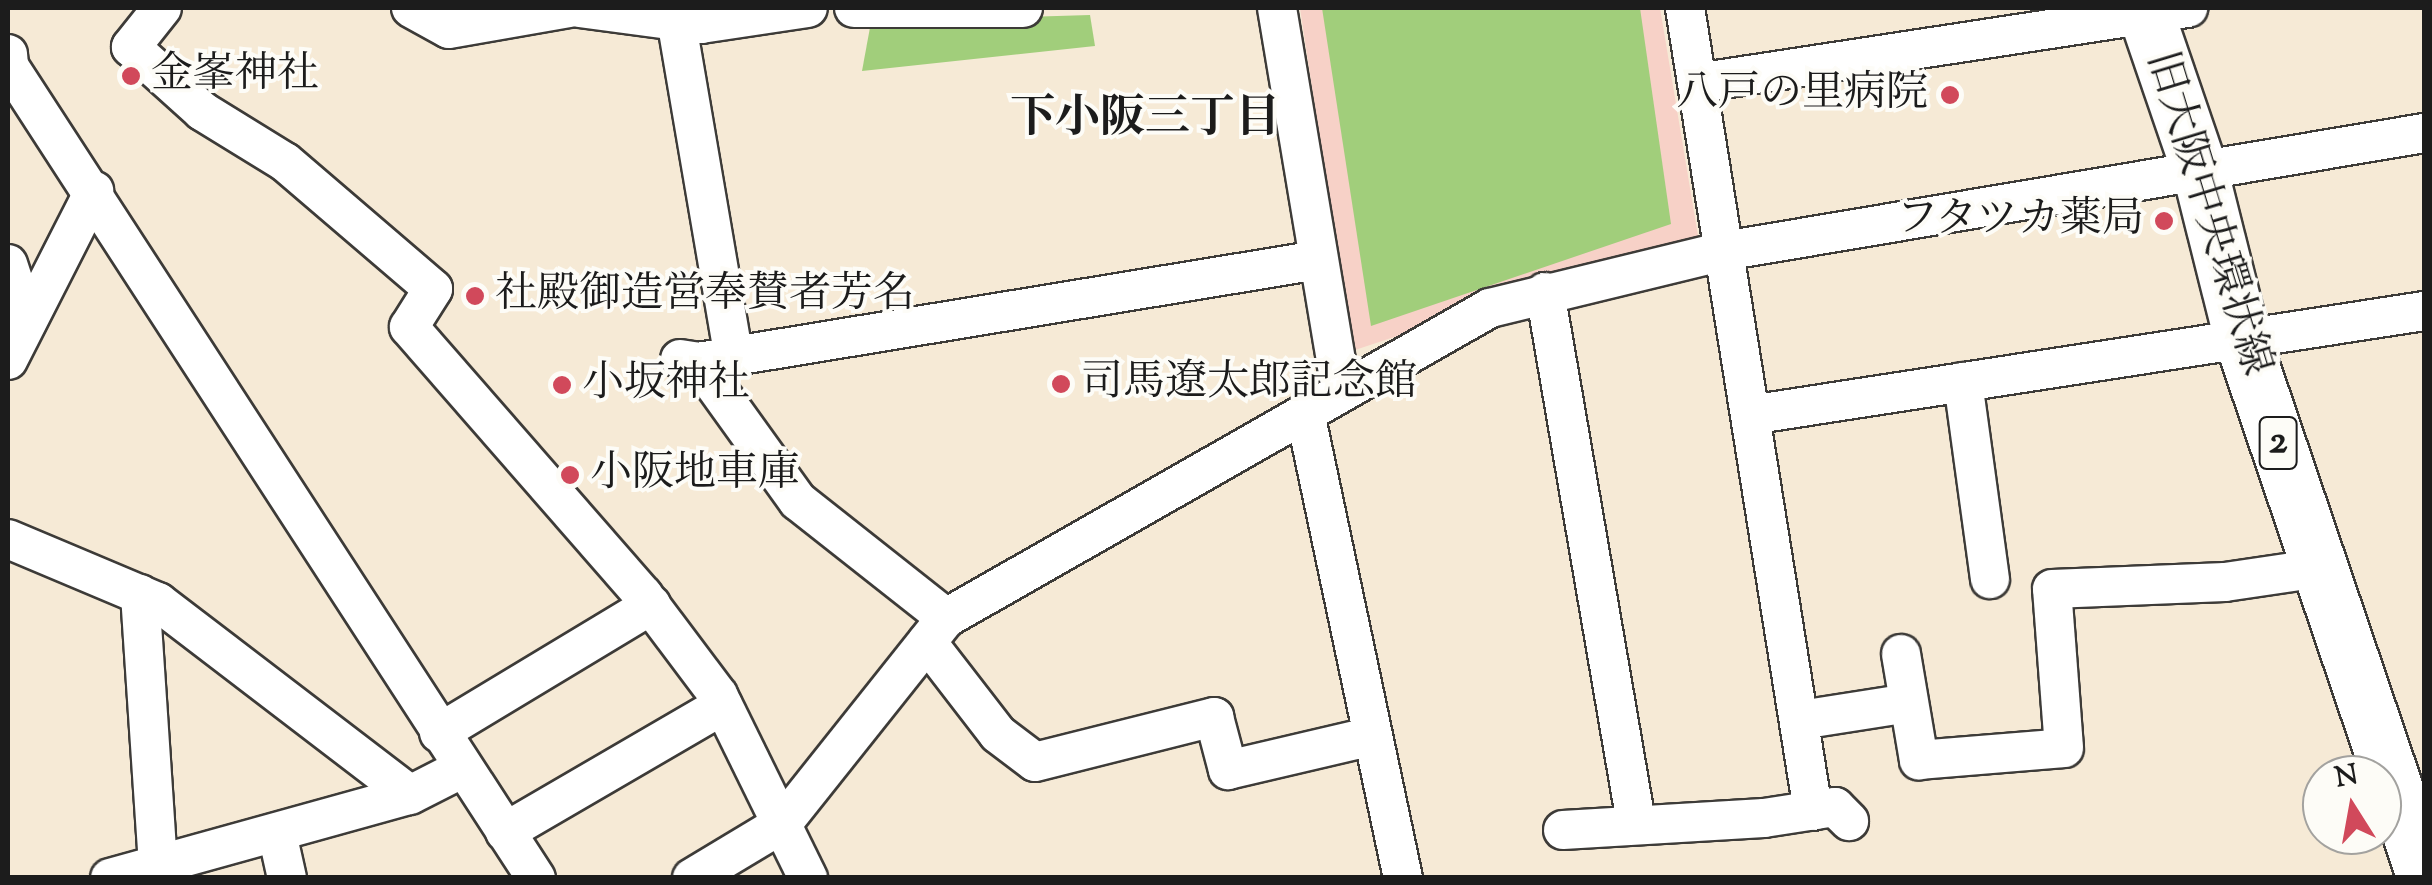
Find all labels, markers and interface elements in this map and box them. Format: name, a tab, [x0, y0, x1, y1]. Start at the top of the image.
street label: 旧大阪中央環状線	[2134, 46, 2280, 382]
place label: 金峯神社	[151, 51, 319, 101]
marker: 金峯神社	[120, 65, 142, 87]
place label: 八戸の里病院	[1676, 70, 1928, 120]
marker: 八戸の里病院	[1937, 82, 1963, 108]
district label: 下小阪三丁目	[1010, 94, 1280, 148]
place label: フタツカ薬局	[1892, 196, 2144, 246]
marker: フタツカ薬局	[2153, 210, 2175, 232]
place label: 社殿御造営奉賛者芳名	[495, 271, 915, 321]
marker: 社殿御造営奉賛者芳名	[464, 285, 486, 307]
place label: 司馬遼太郎記念館	[1081, 359, 1417, 409]
place label: 小坂神社	[582, 360, 750, 410]
marker: 司馬遼太郎記念館	[1050, 373, 1072, 395]
marker: 小坂神社	[551, 374, 573, 396]
road number: 2	[2258, 408, 2298, 478]
place label: 小阪地車庫	[590, 450, 800, 500]
marker: 小阪地車庫	[559, 464, 581, 486]
north arrow	[2302, 755, 2402, 855]
text: N	[2332, 756, 2361, 799]

